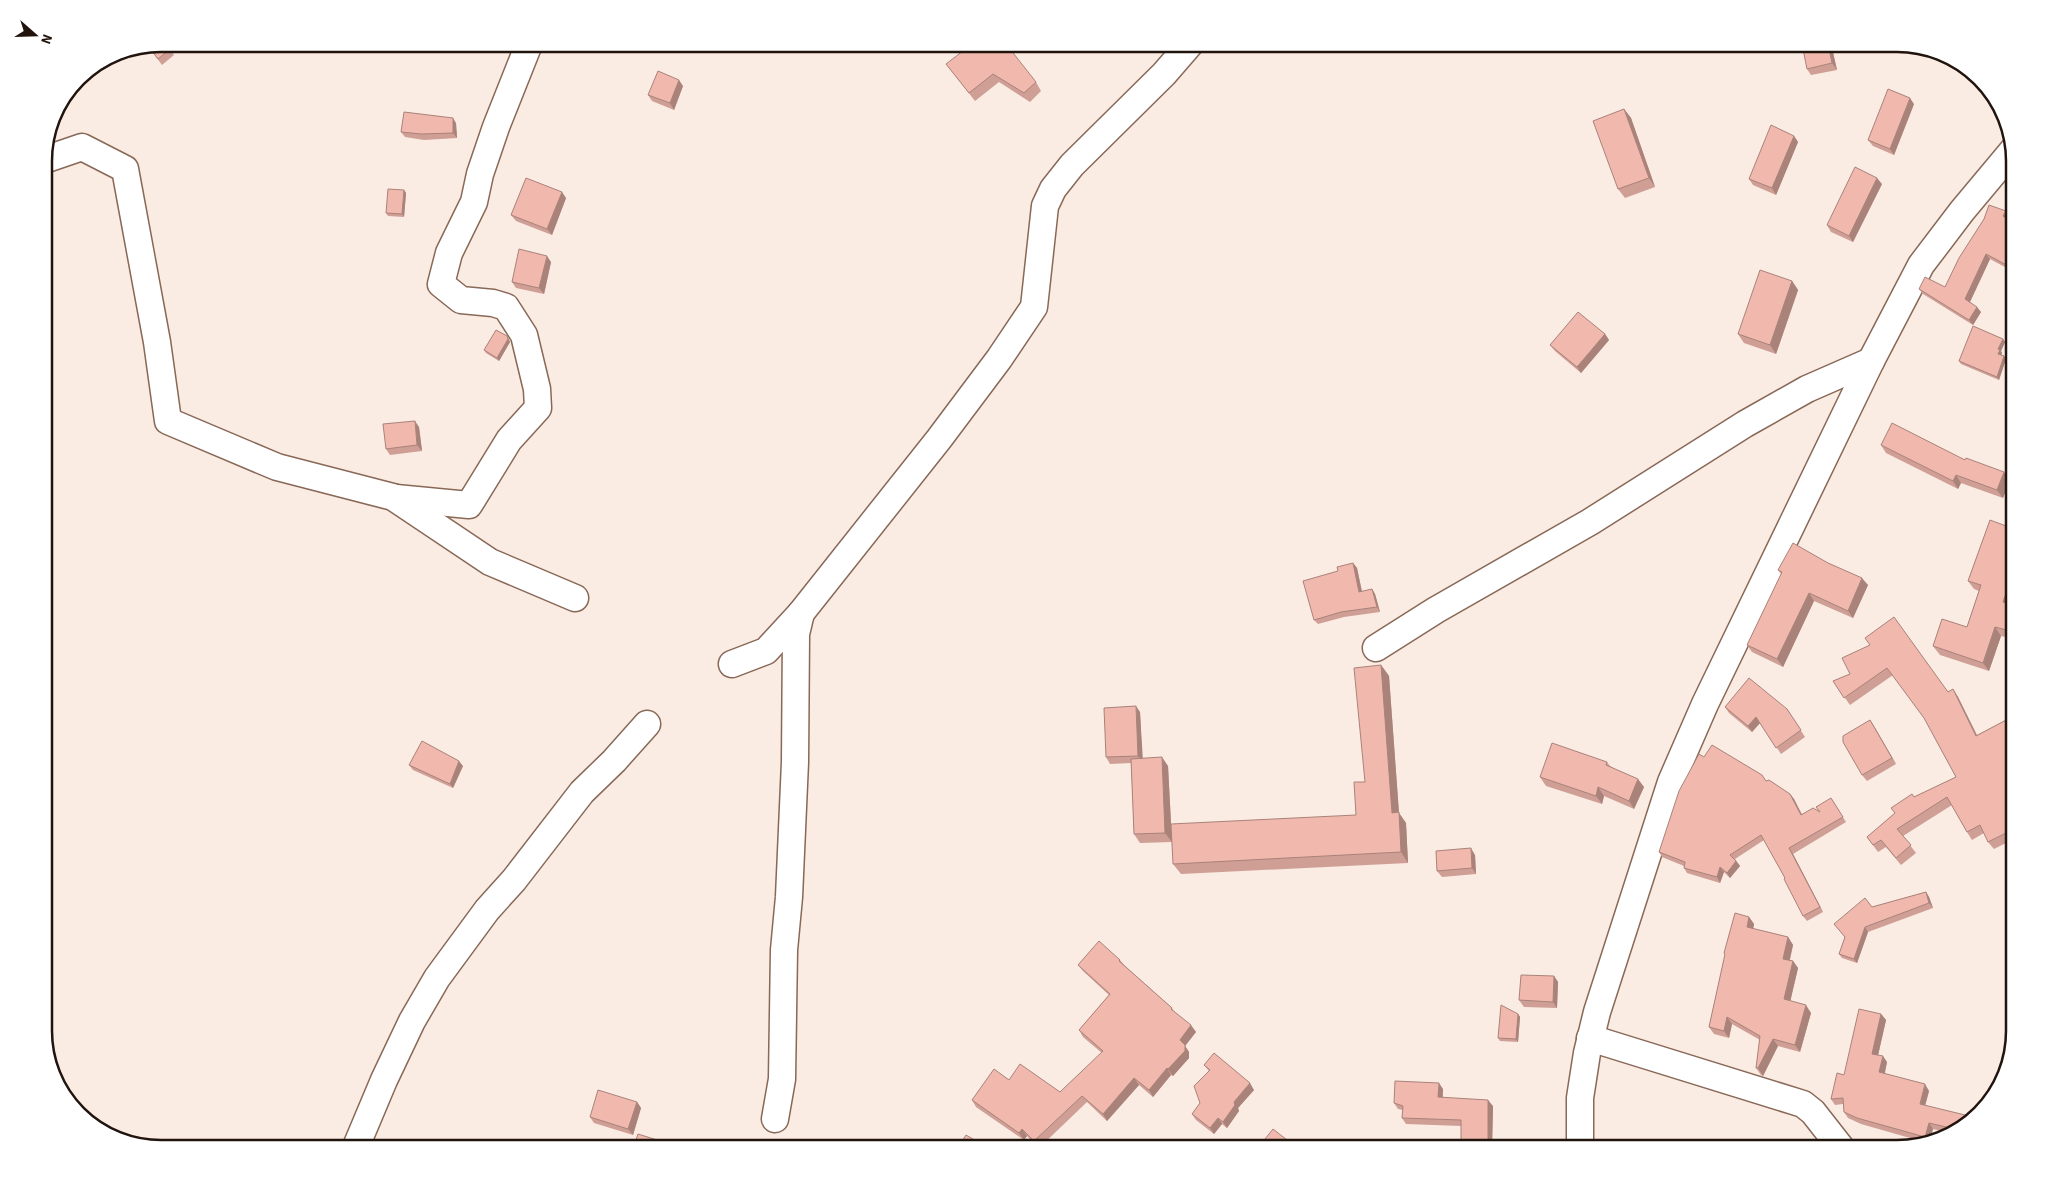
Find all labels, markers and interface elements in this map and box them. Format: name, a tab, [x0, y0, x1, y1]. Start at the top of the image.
north arrow	[10, 10, 60, 60]
text: N	[35, 31, 57, 47]

